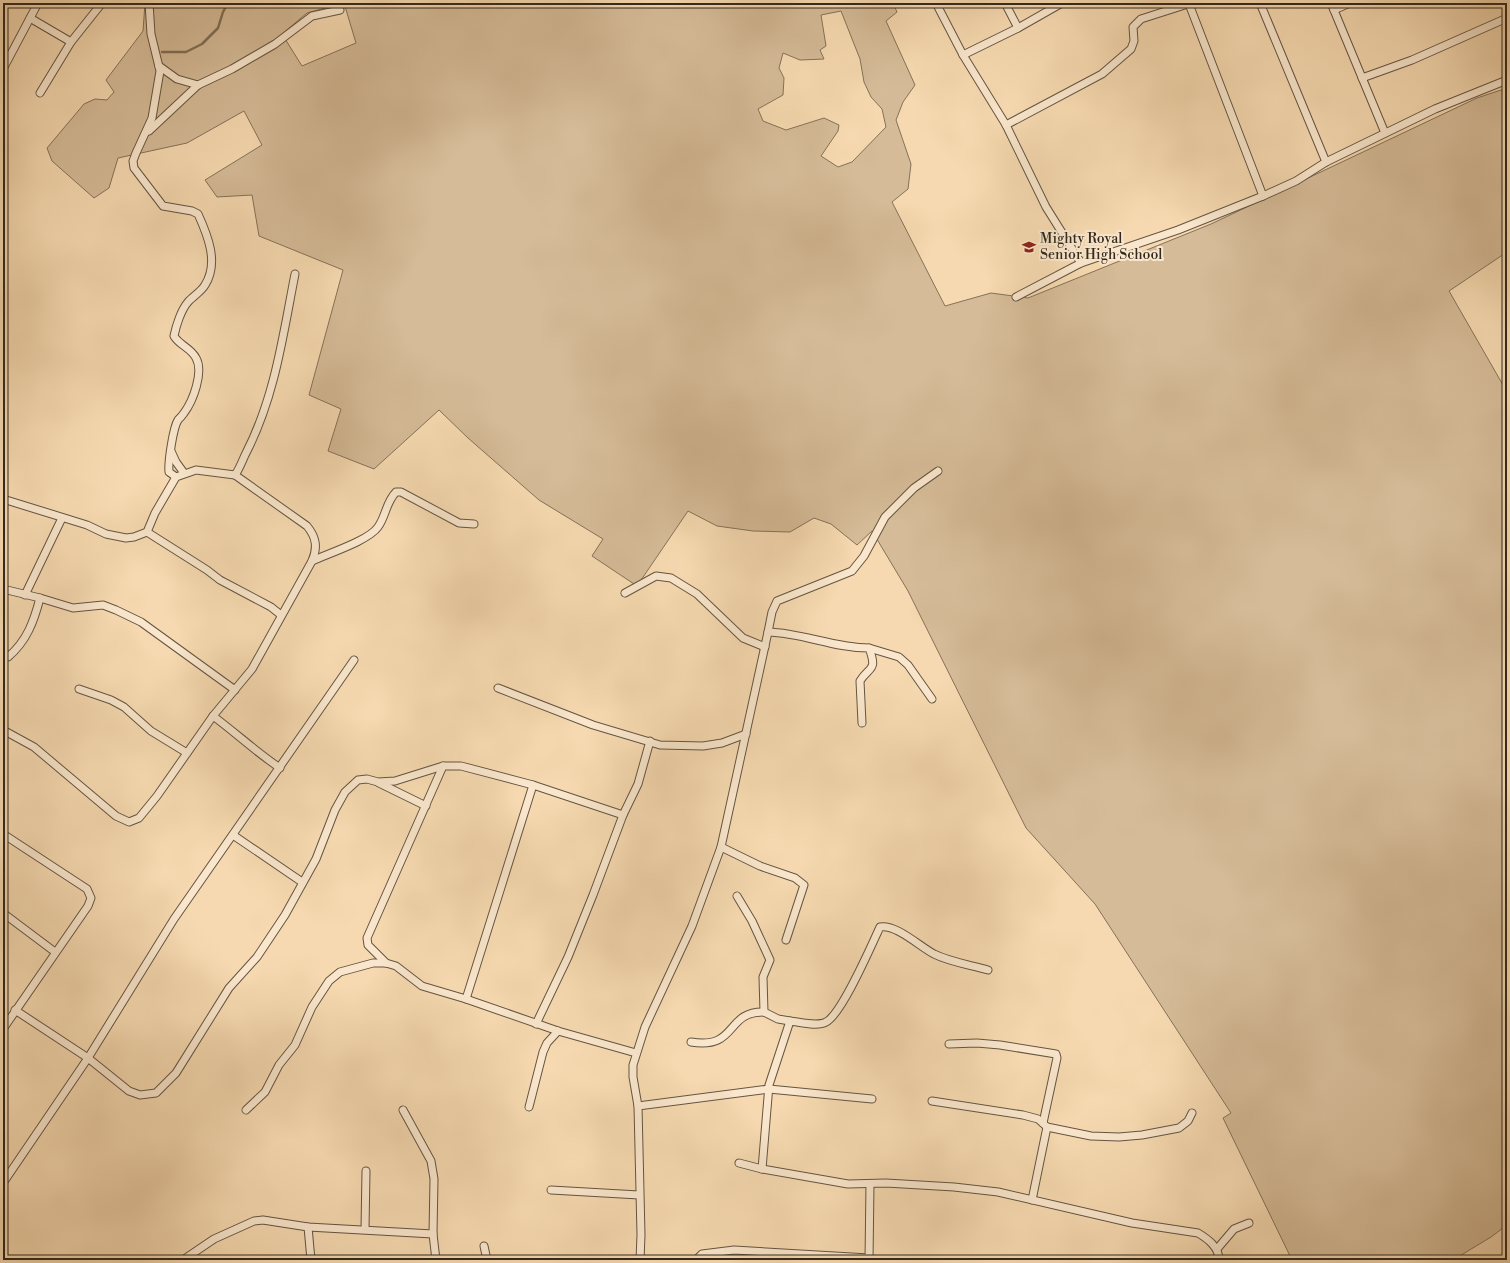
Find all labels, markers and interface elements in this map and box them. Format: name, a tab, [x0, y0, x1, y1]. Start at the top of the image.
place label: Mighty Royal Senior High School	[1040, 230, 1162, 264]
school or university icon: Mighty Royal Senior High School	[1021, 239, 1037, 255]

